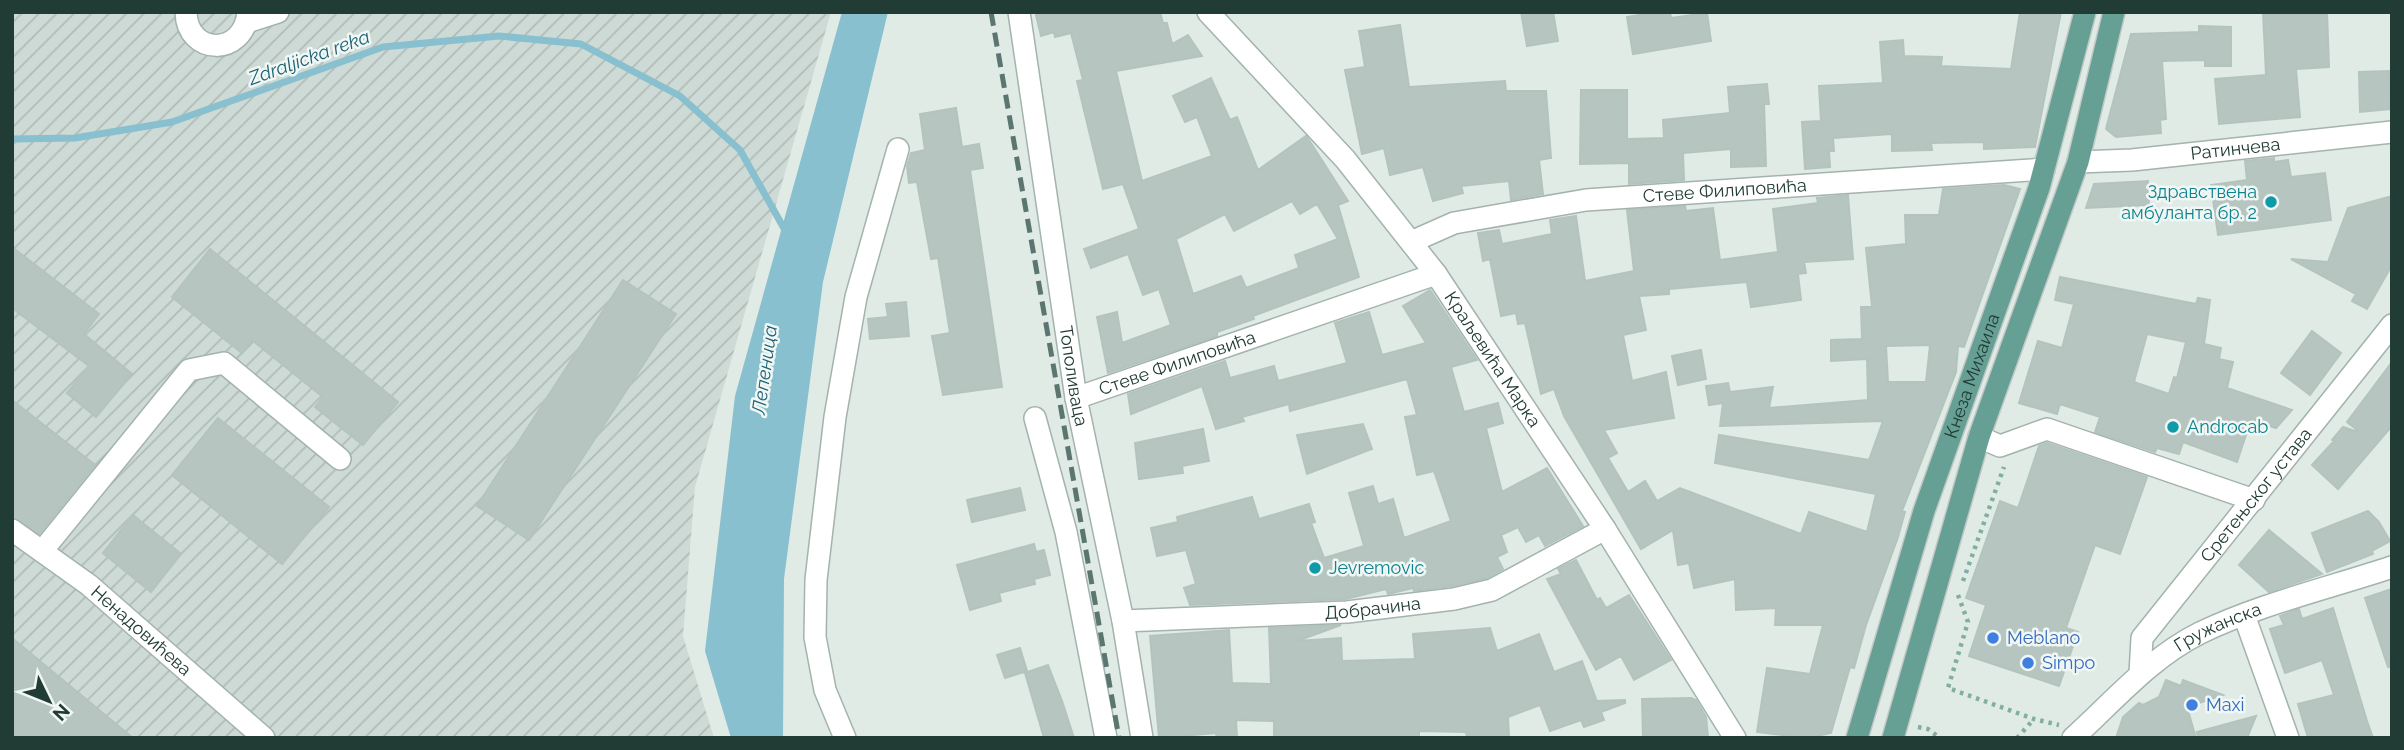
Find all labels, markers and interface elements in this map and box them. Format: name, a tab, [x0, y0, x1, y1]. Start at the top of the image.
water label: Zdraljicka reka	[244, 25, 373, 89]
street label: Ратинчева	[2190, 133, 2281, 164]
street label: Стеве Филиповића	[1642, 174, 1807, 206]
place label: Здравствена амбуланта бр. 2	[2121, 181, 2257, 223]
marker: Здравствена амбуланта бр. 2	[2263, 194, 2279, 210]
street label: Краљевића Марка	[1440, 287, 1545, 431]
street label: Кнеза Михаила	[1940, 310, 2004, 441]
water label: Лепеница	[747, 324, 781, 417]
street label: Тополиваца	[1055, 324, 1093, 428]
street label: Стеве Филиповића	[1096, 326, 1258, 399]
place label: Androcab	[2187, 416, 2268, 437]
marker: Androcab	[2165, 419, 2181, 435]
street label: Сретењског устава	[2196, 423, 2316, 566]
place label: Jevremovic	[1329, 557, 1424, 578]
marker: Jevremovic	[1307, 560, 1323, 576]
street label: Ненадовићева	[87, 581, 196, 680]
street label: Добрачина	[1324, 592, 1422, 623]
street label: Гружанска	[2170, 598, 2264, 656]
place label: Meblano	[2007, 627, 2081, 648]
marker: Meblano	[1985, 630, 2001, 646]
place label: Simpo	[2042, 652, 2095, 673]
marker: Simpo	[2020, 655, 2036, 671]
north arrow	[14, 666, 84, 736]
place label: Maxi	[2206, 694, 2245, 715]
marker: Maxi	[2184, 697, 2200, 713]
text: N	[48, 700, 74, 725]

